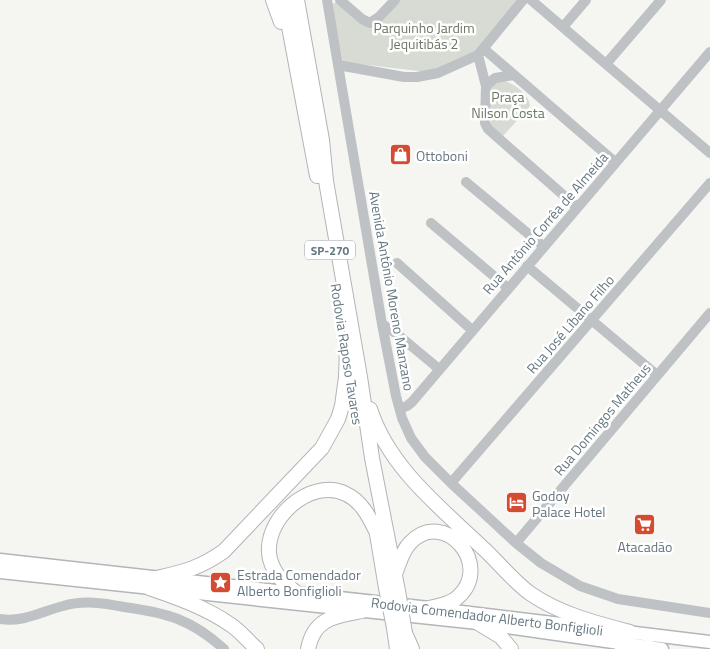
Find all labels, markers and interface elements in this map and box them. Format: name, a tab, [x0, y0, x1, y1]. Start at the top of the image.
park label: Parquinho Jardim Jequitibás 2	[373, 17, 475, 54]
park label: Praça Nilson Costa	[471, 86, 545, 123]
shop icon: Ottoboni	[388, 143, 412, 167]
place label: Ottoboni	[416, 145, 468, 166]
street label: Rua Antônio Corrêa de Almeida	[477, 147, 613, 299]
street label: Avenida Antônio Moreno Manzano	[364, 189, 420, 393]
road number: SP-270	[305, 240, 355, 260]
street label: Rua José Líbano Filho	[521, 270, 619, 378]
street label: Rodovia Raposo Tavares	[325, 282, 369, 426]
street label: Rua Domingos Matheus	[549, 358, 655, 480]
place label: Godoy Palace Hotel	[532, 485, 606, 522]
hotel icon: Godoy Palace Hotel	[504, 491, 528, 515]
supermarket icon: Atacadão	[633, 512, 657, 536]
place label: Atacadão	[618, 536, 673, 557]
place label: Estrada Comendador Alberto Bonfiglioli	[237, 564, 361, 601]
place icon: Estrada Comendador Alberto Bonfiglioli	[209, 570, 233, 594]
street label: Rodovia Comendador Alberto Bonfiglioli	[370, 591, 604, 641]

